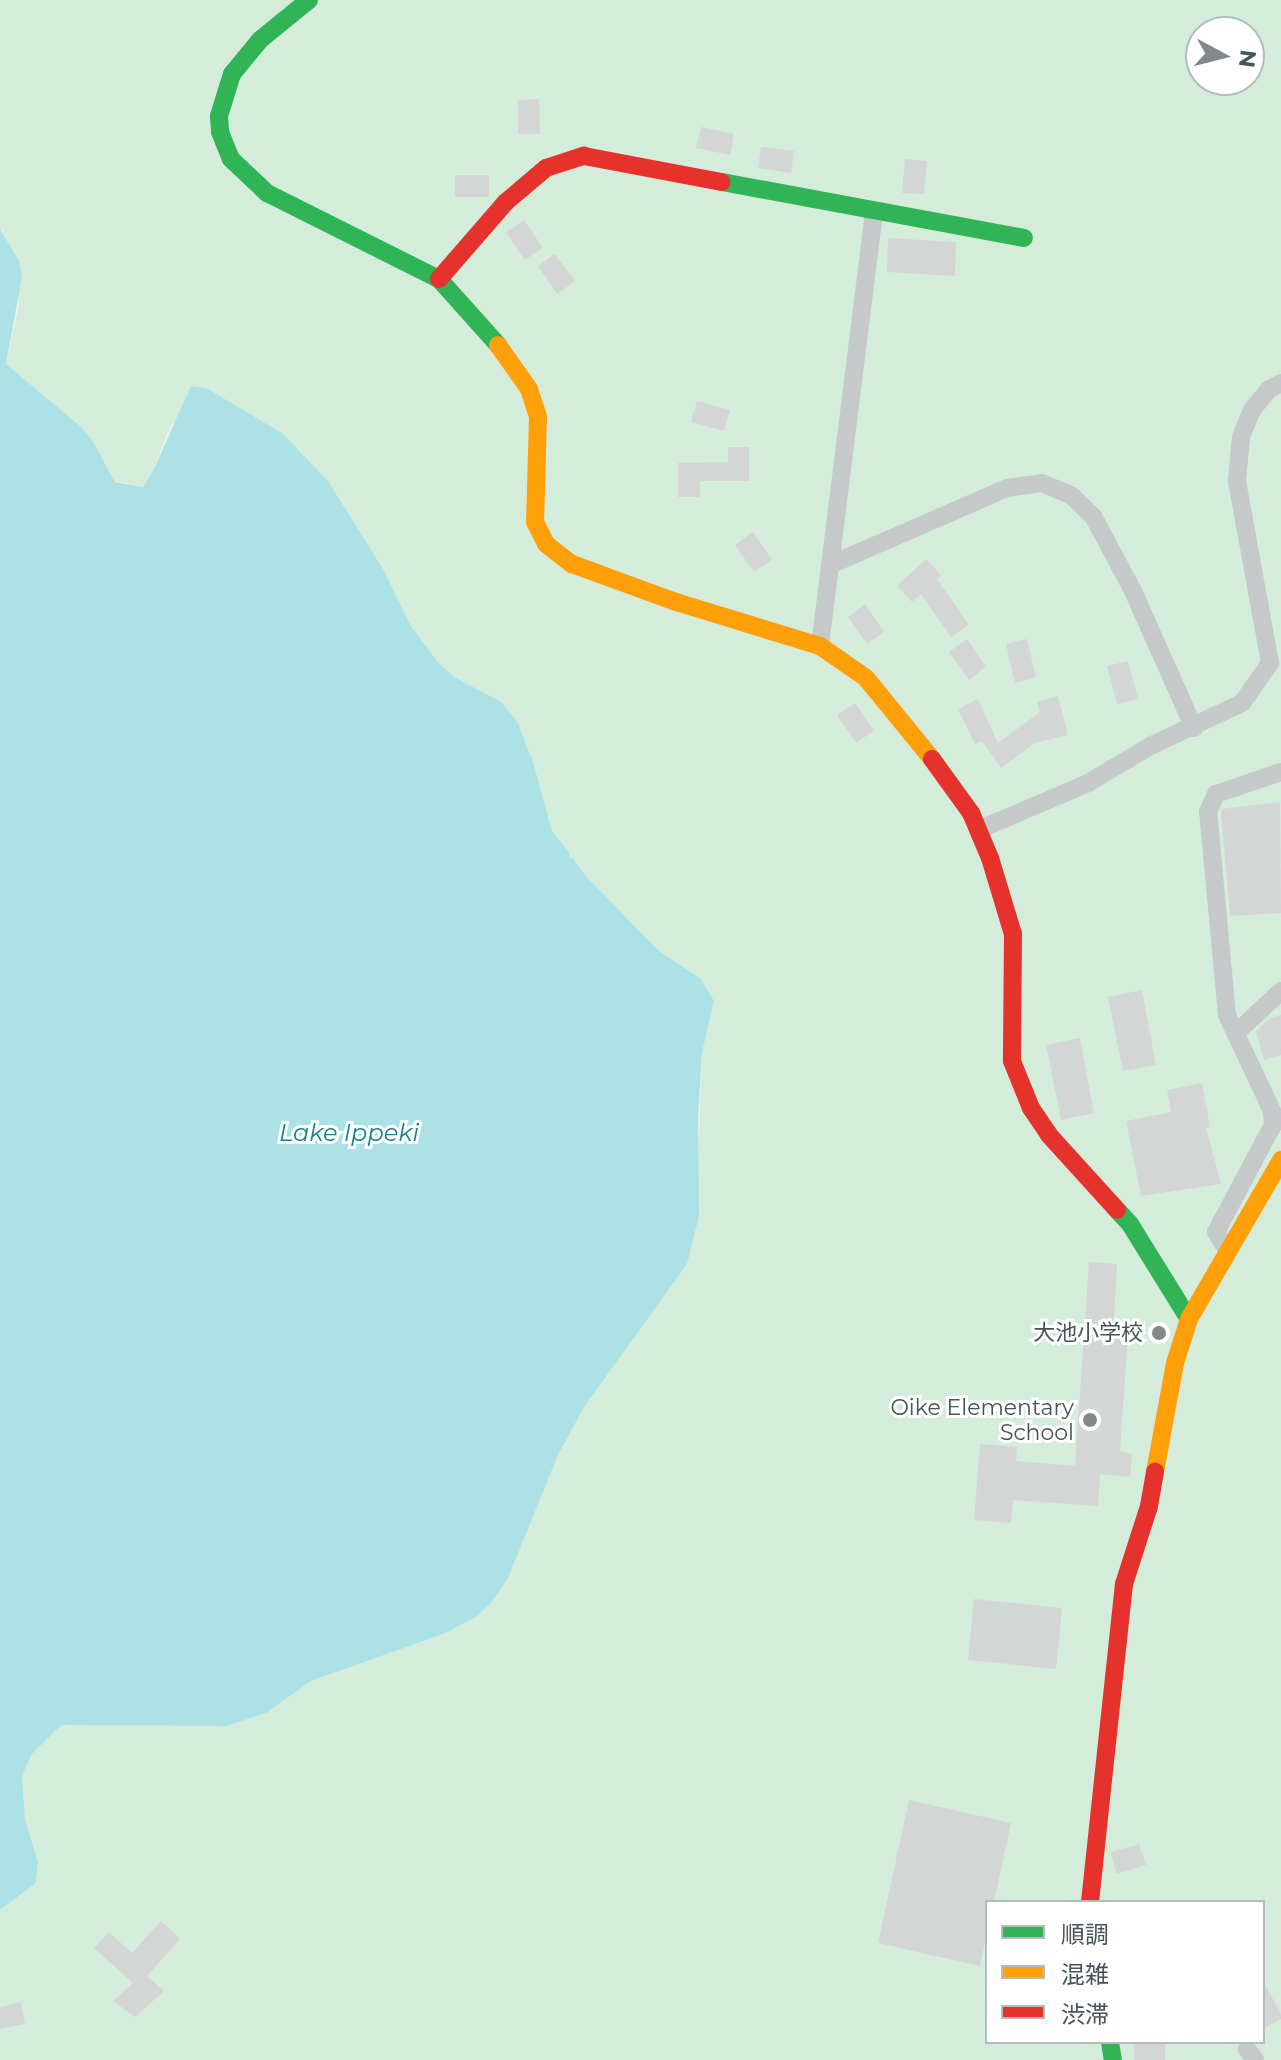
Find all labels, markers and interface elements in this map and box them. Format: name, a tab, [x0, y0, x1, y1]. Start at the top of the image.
north arrow	[1185, 16, 1265, 96]
text: N	[1233, 48, 1262, 69]
water label: Lake Ippeki	[279, 1119, 419, 1147]
place label: 大池小学校	[1033, 1320, 1143, 1346]
marker: 大池小学校	[1150, 1324, 1168, 1342]
place label: Oike Elementary School	[890, 1394, 1074, 1446]
marker: Oike Elementary School	[1081, 1411, 1099, 1429]
legend	[985, 1900, 1265, 2044]
text: 順調	[1061, 1920, 1109, 1949]
text: 混雑	[1061, 1960, 1109, 1989]
text: 渋滞	[1061, 2000, 1109, 2029]

